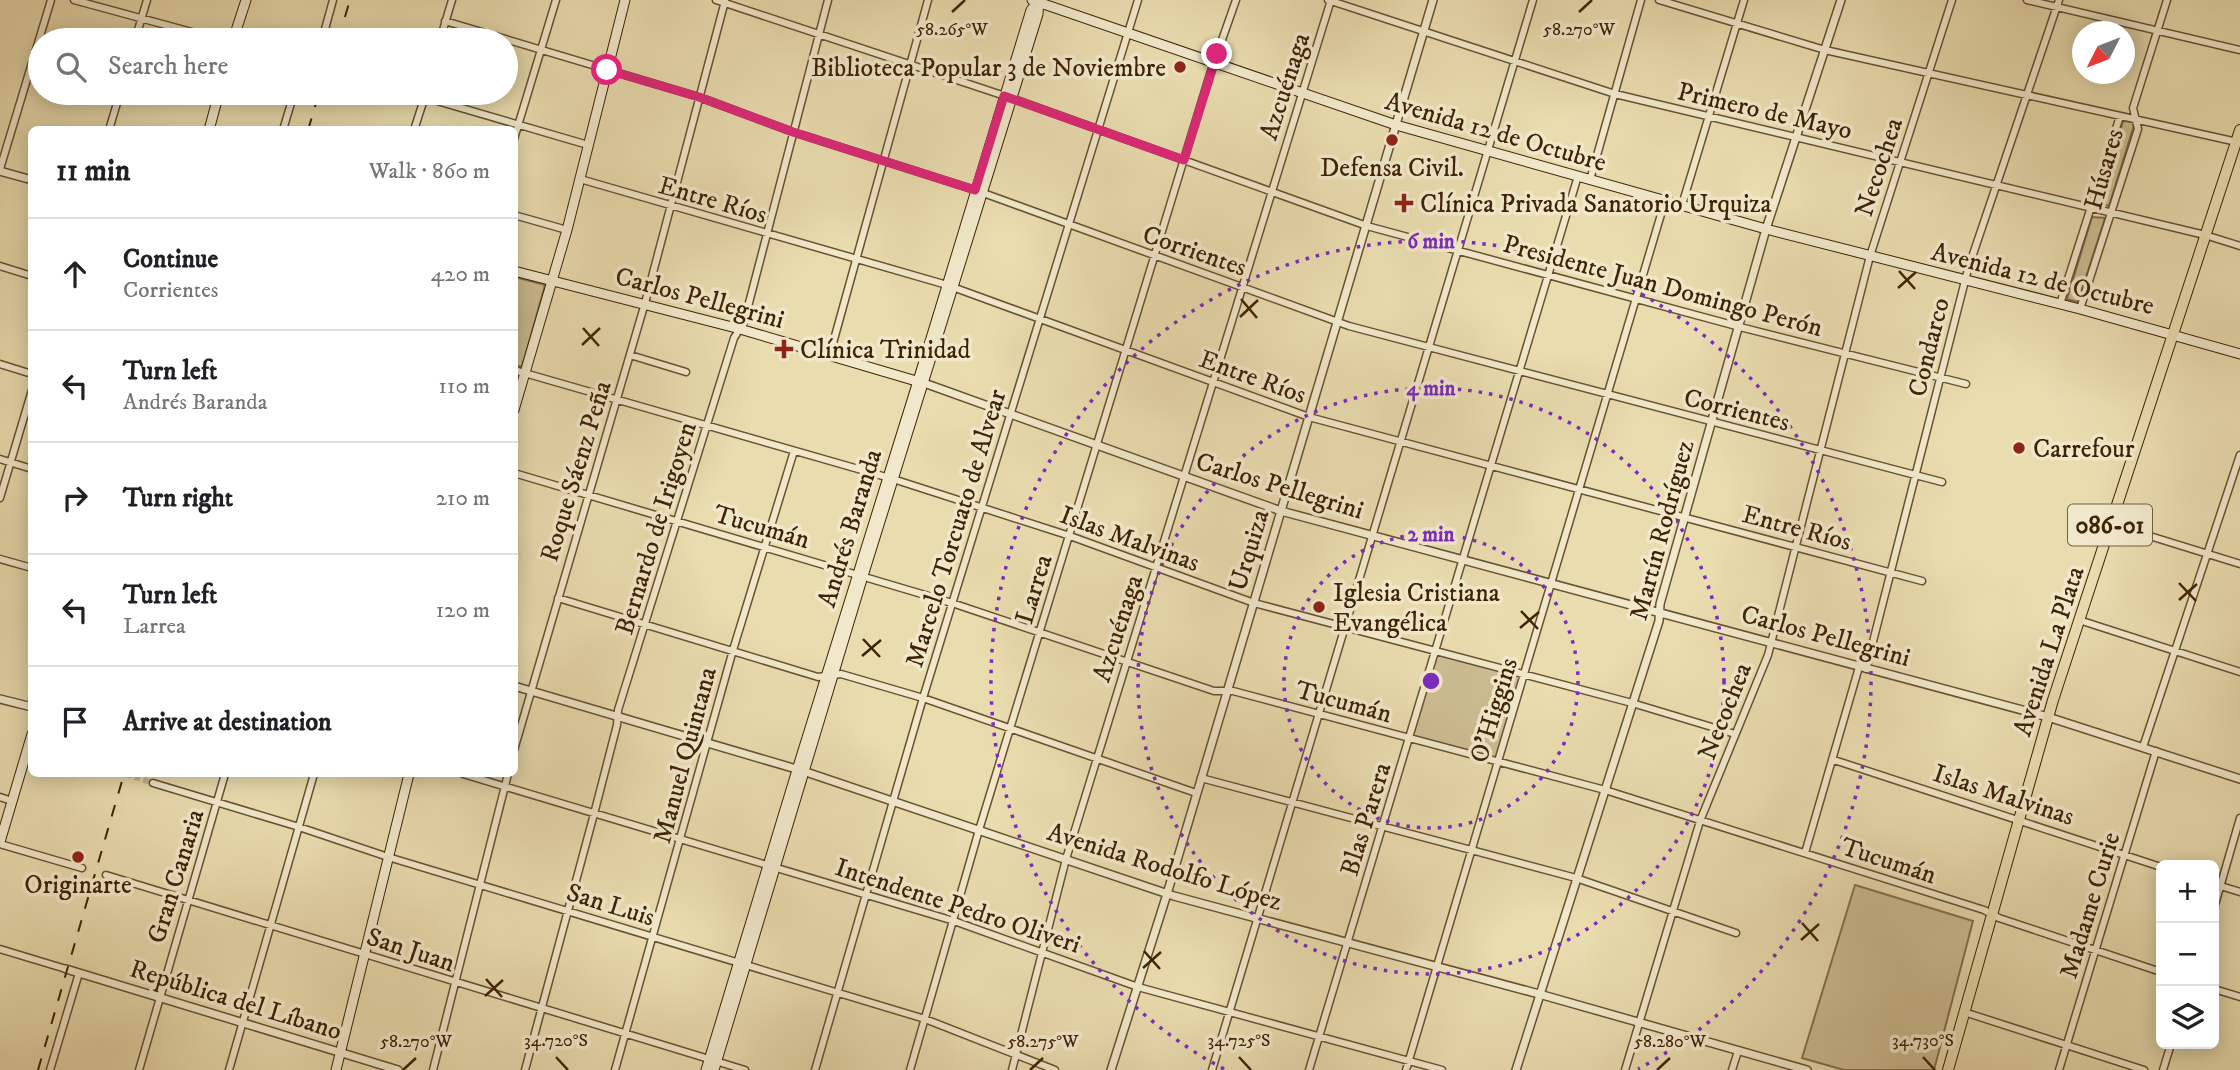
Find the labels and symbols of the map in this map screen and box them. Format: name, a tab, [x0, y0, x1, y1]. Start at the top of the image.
text: 58.265°W	[916, 19, 988, 41]
text: 58.270°W	[1543, 19, 1616, 41]
north arrow	[2072, 21, 2135, 84]
street label: Azcuénaga	[1253, 29, 1318, 144]
route end	[1201, 38, 1232, 69]
place label: Biblioteca Popular 3 de Noviembre	[811, 52, 1166, 85]
route start	[591, 54, 622, 85]
marker: Biblioteca Popular 3 de Noviembre	[1172, 59, 1188, 75]
street label: Primero de Mayo	[1674, 75, 1855, 148]
street label: Avenida 12 de Octubre	[1381, 85, 1610, 180]
street label: Necochea	[1848, 114, 1911, 221]
street label: Húsares	[2077, 125, 2132, 214]
marker: Defensa Civil.	[1384, 132, 1400, 148]
place label: Defensa Civil.	[1320, 152, 1464, 185]
street label: Entre Ríos	[654, 169, 771, 232]
place label: Clínica Privada Sanatorio Urquiza	[1420, 188, 1772, 221]
marker: Clínica Privada Sanatorio Urquiza	[1394, 193, 1414, 213]
street label: Corrientes	[1138, 218, 1251, 285]
street label: Presidente Juan Domingo Perón	[1499, 228, 1826, 345]
text: 6 min	[1407, 229, 1456, 255]
street label: Avenida 12 de Octubre	[1928, 236, 2157, 323]
street label: Carlos Pellegrini	[611, 260, 788, 337]
street label: Condarco	[1901, 294, 1958, 400]
place label: Clínica Trinidad	[800, 334, 971, 367]
marker: Clínica Trinidad	[774, 339, 794, 359]
street label: Entre Ríos	[1194, 343, 1311, 412]
text: 4 min	[1407, 376, 1456, 402]
street label: Roque Sáenz Peña	[533, 377, 620, 566]
street label: Corrientes	[1680, 381, 1793, 440]
street label: Marcelo Torcuato de Alvear	[898, 385, 1015, 671]
street label: Bernardo de Irigoyen	[608, 418, 705, 639]
place label: Carrefour	[2033, 433, 2135, 466]
street label: Martín Rodríguez	[1623, 437, 1702, 624]
marker: Carrefour	[2011, 440, 2027, 456]
street label: Andrés Baranda	[811, 445, 890, 611]
street label: Carlos Pellegrini	[1192, 445, 1367, 528]
street label: Tucumán	[710, 498, 814, 557]
street label: Entre Ríos	[1738, 498, 1855, 559]
street label: Islas Malvinas	[1055, 499, 1204, 580]
road number: 086-01	[2068, 504, 2152, 546]
street label: Urquiza	[1221, 506, 1277, 595]
text: 2 min	[1408, 522, 1456, 548]
street label: Larrea	[1008, 551, 1061, 628]
street label: Avenida La Plata	[2006, 562, 2092, 741]
street label: Azcuénaga	[1086, 571, 1151, 686]
place label: Iglesia Cristiana Evangélica	[1333, 577, 1500, 640]
street label: Carlos Pellegrini	[1737, 598, 1914, 675]
marker: Iglesia Cristiana Evangélica	[1311, 599, 1327, 615]
street label: O'Higgins	[1463, 654, 1526, 767]
street label: Necochea	[1691, 658, 1760, 765]
street label: Manuel Quintana	[646, 664, 725, 847]
centre of rings	[1419, 669, 1443, 693]
street label: Tucumán	[1292, 674, 1396, 731]
street label: Islas Malvinas	[1929, 757, 2078, 834]
street label: Blas Parera	[1334, 759, 1399, 880]
street label: Gran Canaria	[140, 805, 212, 947]
street label: Avenida Rodolfo López	[1043, 816, 1286, 919]
street label: Madame Curie	[2052, 828, 2128, 983]
street label: Tucumán	[1837, 831, 1941, 892]
marker: Originarte	[70, 849, 86, 865]
street label: Intendente Pedro Oliveri	[831, 851, 1084, 962]
place label: Originarte	[24, 869, 132, 902]
street label: San Luis	[562, 876, 659, 934]
street label: San Juan	[362, 921, 459, 980]
street label: República del Líbano	[126, 953, 346, 1048]
text: 34.720°S	[524, 1030, 588, 1052]
text: 34.725°S	[1207, 1030, 1271, 1052]
text: 34.730°S	[1892, 1030, 1954, 1052]
text: 58.270°W	[380, 1031, 453, 1053]
text: 58.275°W	[1007, 1031, 1079, 1053]
text: 58.280°W	[1634, 1031, 1706, 1053]

